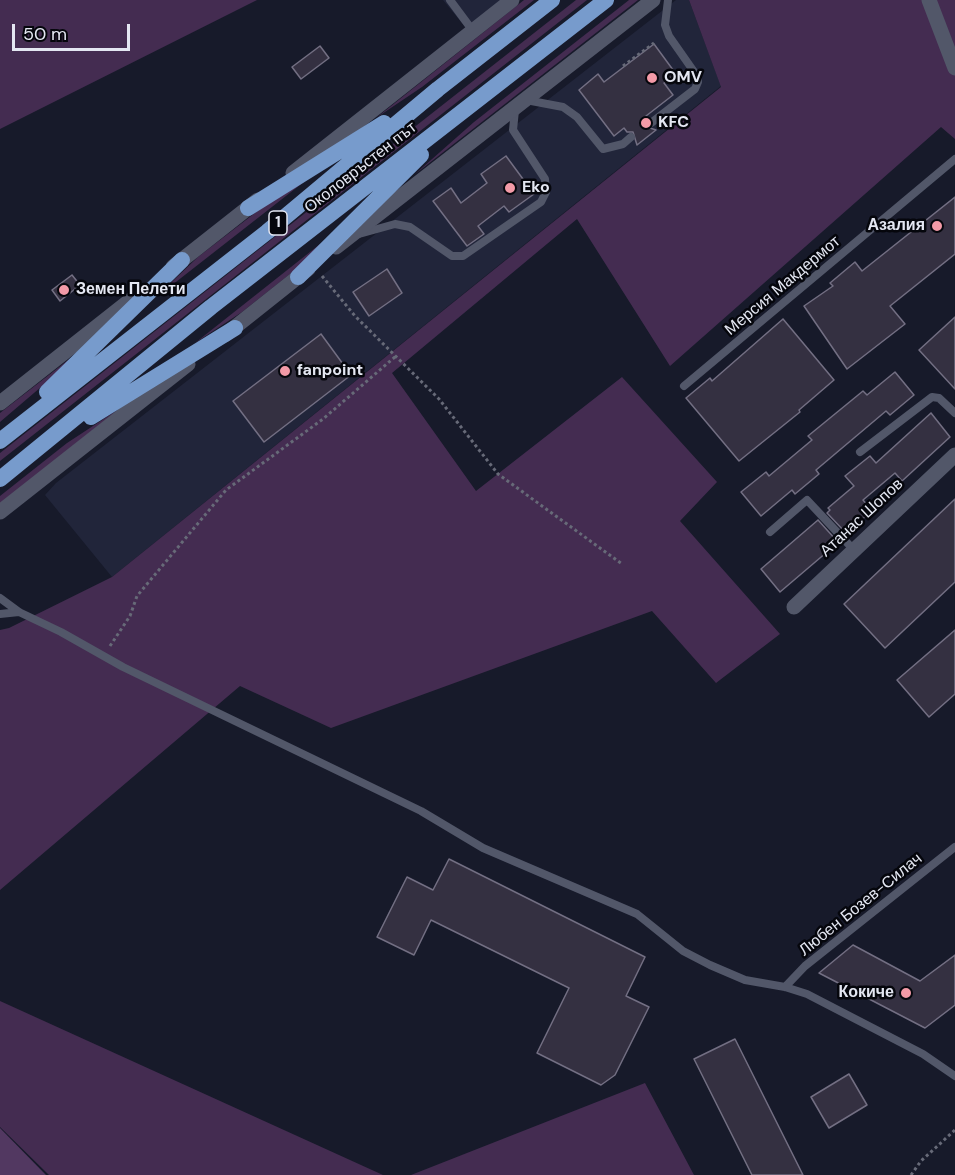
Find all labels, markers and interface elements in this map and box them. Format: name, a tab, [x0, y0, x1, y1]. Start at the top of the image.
scale bar	[15, 12, 134, 50]
text: 50 m	[23, 22, 67, 46]
place label: OMV	[664, 68, 702, 88]
marker: OMV	[645, 71, 659, 85]
place label: KFC	[658, 113, 689, 133]
marker: KFC	[639, 116, 653, 130]
street label: Околовръстен път	[301, 118, 421, 218]
place label: Eko	[522, 178, 550, 198]
marker: Eko	[503, 181, 517, 195]
road number: 1	[269, 211, 287, 235]
place label: Азалия	[867, 216, 925, 236]
marker: Азалия	[930, 219, 944, 233]
street label: Мерсия Макдермот	[721, 232, 845, 340]
place label: Земен Пелети	[76, 280, 186, 300]
marker: Земен Пелети	[57, 283, 71, 297]
place label: fanpoint	[297, 361, 363, 381]
marker: fanpoint	[278, 364, 292, 378]
street label: Атанас Шопов	[817, 475, 907, 561]
street label: Любен Бозев-Силач	[796, 850, 926, 960]
place label: Кокиче	[838, 983, 894, 1003]
marker: Кокиче	[899, 986, 913, 1000]

